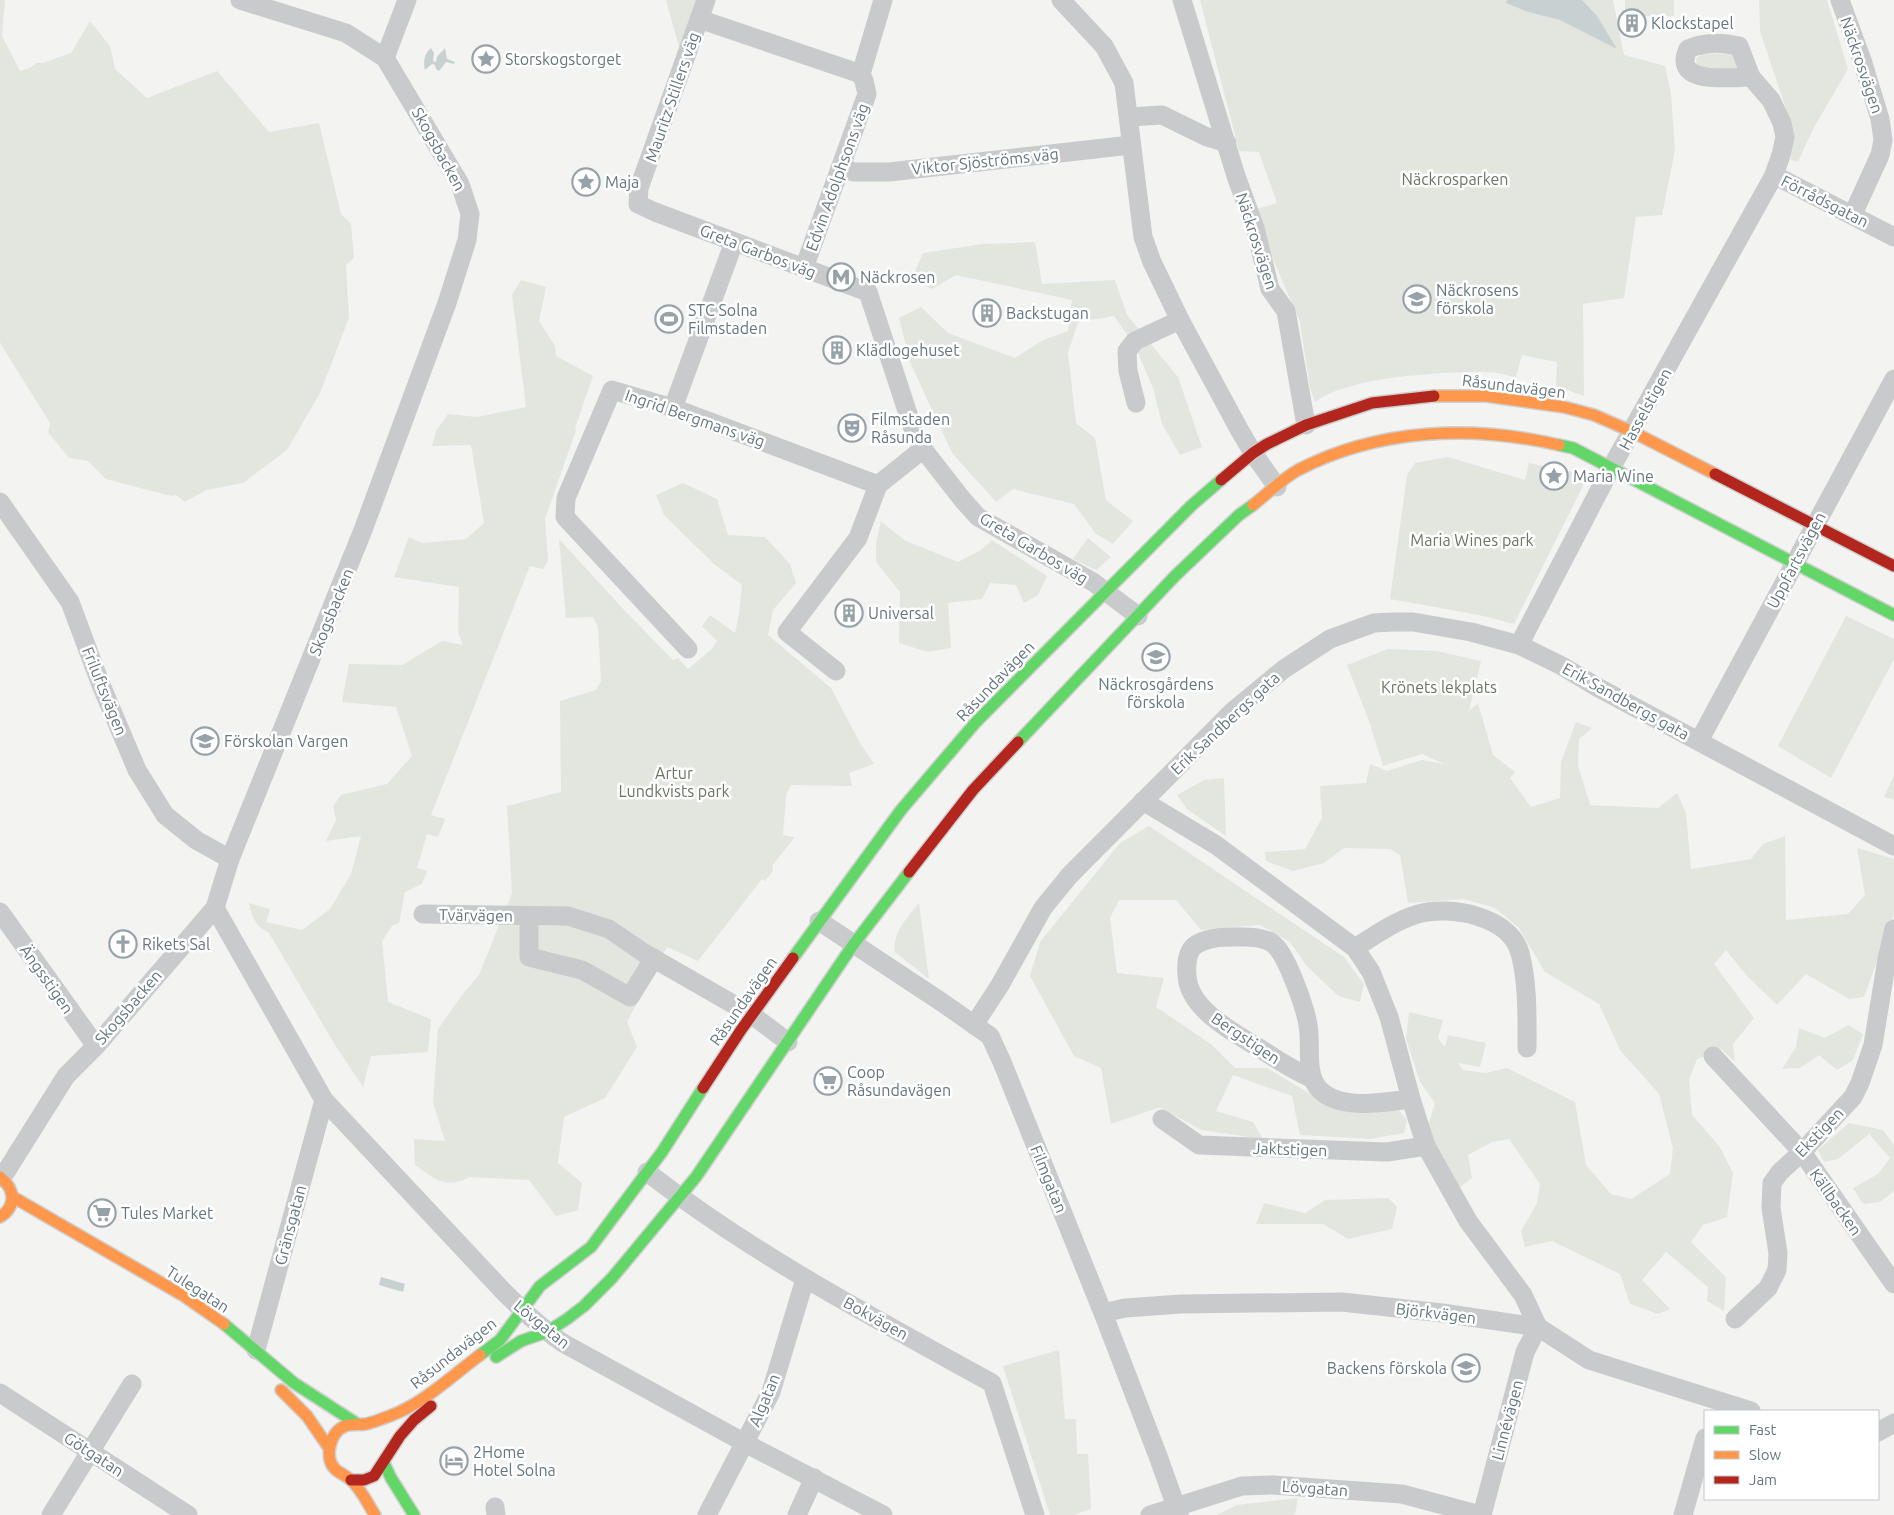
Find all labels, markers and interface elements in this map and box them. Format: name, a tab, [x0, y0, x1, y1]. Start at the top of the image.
building icon: Klockstapel	[1617, 8, 1647, 38]
place label: Klockstapel	[1651, 14, 1734, 32]
street label: Näckrosvägen	[1837, 14, 1887, 116]
street label: Mauritz Stillers väg	[641, 30, 703, 164]
place icon: Storskogstorget	[471, 44, 501, 74]
place label: Storskogstorget	[505, 50, 622, 68]
street label: Edvin Adolphsons väg	[802, 101, 872, 253]
street label: Skogsbacken	[409, 104, 469, 194]
street label: Viktor Sjöströms väg	[911, 144, 1059, 178]
place icon: Maja	[571, 167, 601, 197]
park label: Näckrosparken	[1402, 170, 1508, 188]
street label: Förrådsgatan	[1778, 171, 1872, 231]
place label: Maja	[605, 173, 639, 191]
street label: Näckrosvägen	[1233, 190, 1281, 292]
street label: Greta Garbos väg	[697, 221, 819, 281]
metro station icon: Näckrosen	[826, 262, 856, 292]
place label: Näckrosen	[860, 268, 936, 286]
place label: Näckrosens förskola	[1436, 281, 1518, 317]
school or university icon: Näckrosens förskola	[1402, 284, 1432, 314]
building icon: Backstugan	[972, 298, 1002, 328]
place label: STC Solna Filmstaden	[688, 301, 767, 337]
sports icon: STC Solna Filmstaden	[654, 304, 684, 334]
place label: Backstugan	[1006, 304, 1089, 322]
building icon: Klädlogehuset	[822, 335, 852, 365]
place label: Klädlogehuset	[856, 341, 960, 359]
street label: Hasselstigen	[1615, 365, 1675, 453]
street label: Råsundavägen	[1461, 371, 1567, 401]
street label: Ingrid Bergmans väg	[623, 386, 767, 450]
place label: Filmstaden Råsunda	[871, 410, 950, 446]
theatre icon: Filmstaden Råsunda	[837, 413, 867, 443]
place icon: Maria Wine	[1539, 461, 1569, 491]
place label: Maria Wine	[1573, 467, 1654, 485]
street label: Greta Garbos väg	[977, 509, 1091, 587]
street label: Uppfartsvägen	[1763, 509, 1829, 611]
park label: Maria Wines park	[1410, 531, 1534, 549]
street label: Skogsbacken	[305, 566, 357, 658]
building icon: Universal	[834, 598, 864, 628]
place label: Universal	[868, 604, 934, 622]
street label: Råsundavägen	[952, 637, 1038, 725]
school or university icon: Näckrosgårdens förskola	[1141, 642, 1171, 672]
street label: Friluftsvägen	[79, 644, 131, 738]
street label: Erik Sandbergs gata	[1560, 659, 1692, 743]
street label: Erik Sandbergs gata	[1167, 668, 1283, 778]
place label: Näckrosgårdens förskola	[1098, 675, 1214, 711]
park label: Krönets lekplats	[1381, 678, 1497, 696]
school or university icon: Förskolan Vargen	[190, 726, 220, 756]
place label: Förskolan Vargen	[224, 732, 348, 750]
park label: Artur Lundkvists park	[618, 764, 730, 800]
street label: Tvärvägen	[439, 905, 513, 925]
church icon: Rikets Sal	[108, 929, 138, 959]
place label: Rikets Sal	[142, 935, 210, 953]
street label: Ängsstigen	[17, 941, 77, 1017]
street label: Råsundavägen	[706, 953, 780, 1049]
street label: Skogsbacken	[91, 966, 165, 1048]
street label: Bergstigen	[1208, 1009, 1284, 1067]
place label: Coop Råsundavägen	[847, 1063, 951, 1099]
supermarket icon: Coop Råsundavägen	[813, 1066, 843, 1096]
street label: Ekstigen	[1791, 1104, 1847, 1160]
street label: Jaktstigen	[1252, 1139, 1328, 1159]
street label: Filmgatan	[1027, 1143, 1071, 1215]
street label: Källbacken	[1807, 1165, 1865, 1239]
street label: Gränsgatan	[271, 1183, 309, 1267]
supermarket icon: Tules Market	[87, 1198, 117, 1228]
place label: Tules Market	[121, 1204, 214, 1222]
street label: Tulegatan	[163, 1262, 233, 1316]
street label: Bokvägen	[841, 1293, 911, 1343]
street label: Lövgatan	[511, 1296, 573, 1352]
street label: Björkvägen	[1395, 1299, 1477, 1327]
street label: Råsundavägen	[406, 1314, 500, 1392]
school or university icon: Backens förskola	[1451, 1353, 1481, 1383]
place label: Backens förskola	[1327, 1359, 1447, 1377]
street label: Algatan	[745, 1371, 783, 1429]
street label: Linnévägen	[1488, 1378, 1526, 1462]
legend	[1704, 1410, 1879, 1500]
text: Fast	[1749, 1421, 1777, 1438]
street label: Götgatan	[61, 1428, 127, 1480]
place label: 2Home Hotel Solna	[473, 1443, 556, 1479]
hotel icon: 2Home Hotel Solna	[439, 1446, 469, 1476]
text: Slow	[1749, 1446, 1782, 1463]
text: Jam	[1749, 1471, 1777, 1488]
street label: Lövgatan	[1281, 1477, 1349, 1499]

